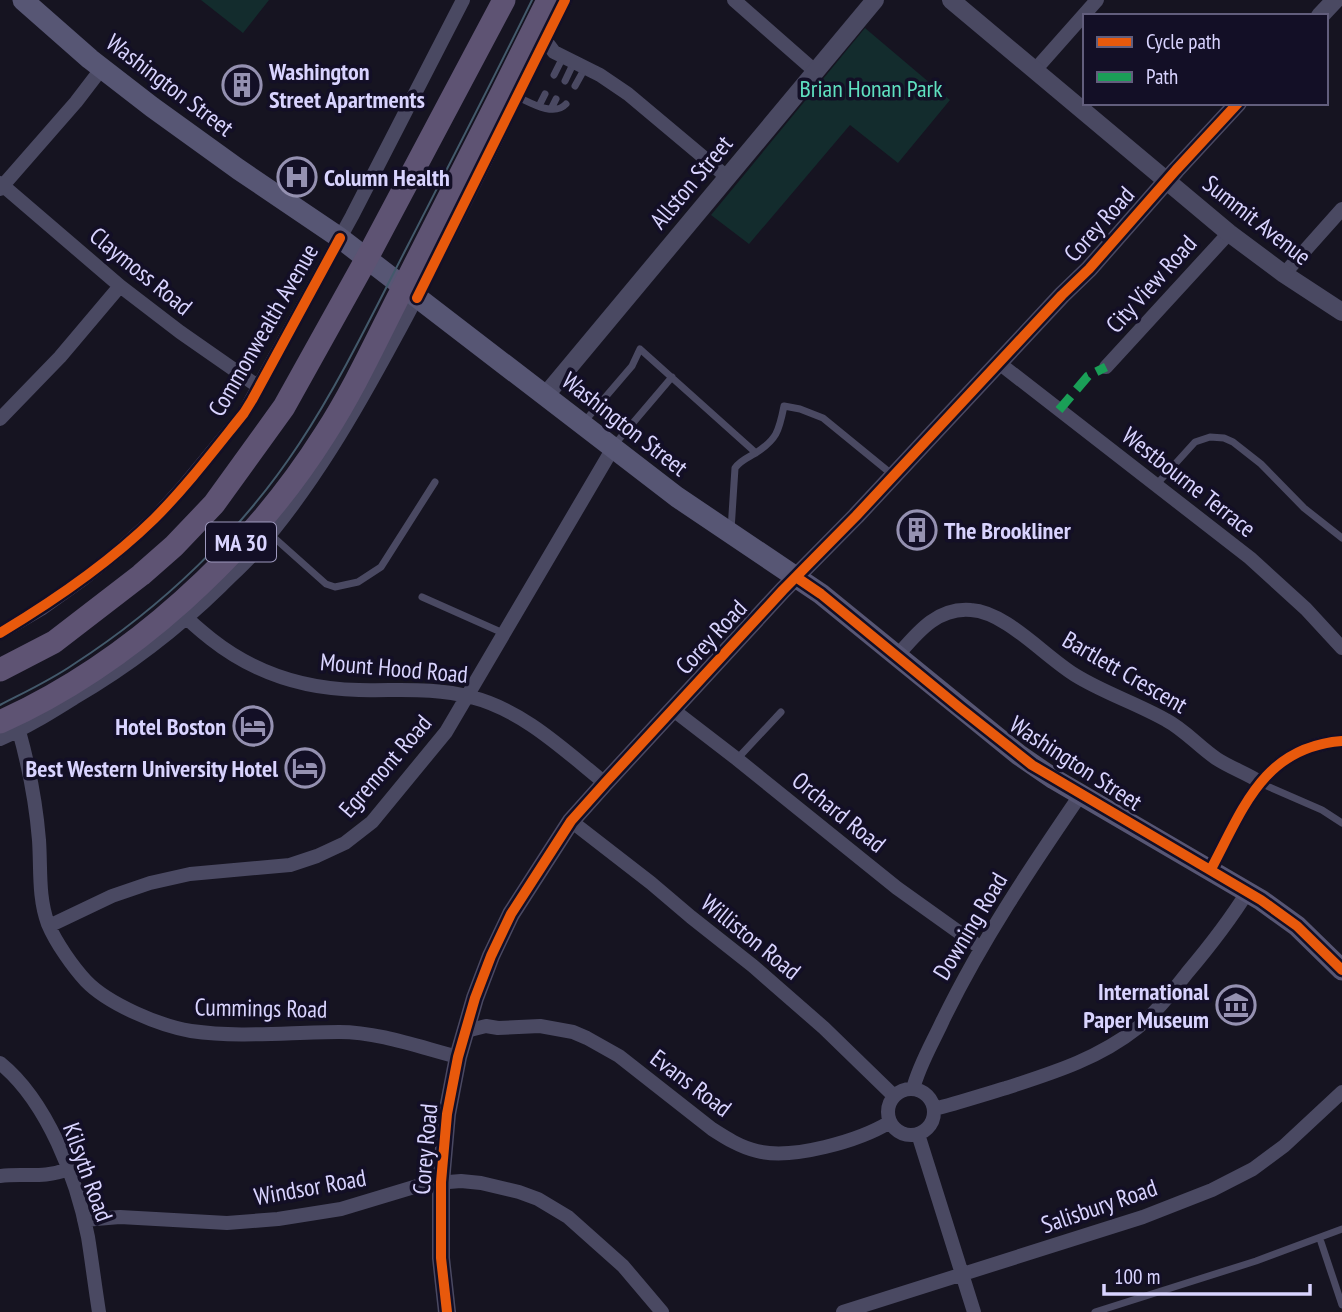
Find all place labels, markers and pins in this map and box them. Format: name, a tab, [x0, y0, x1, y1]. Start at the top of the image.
place label: Washington Street Apartments	[268, 56, 425, 115]
building icon: Washington Street Apartments	[221, 64, 263, 106]
hospital icon: Column Health	[276, 156, 318, 198]
place label: Column Health	[324, 162, 450, 193]
building icon: The Brookliner	[896, 509, 938, 551]
place label: The Brookliner	[944, 515, 1072, 546]
hotel icon: Hotel Boston	[232, 705, 274, 747]
place label: Hotel Boston	[115, 711, 226, 742]
hotel icon: Best Western University Hotel	[284, 747, 326, 789]
place label: Best Western University Hotel	[25, 753, 278, 784]
place label: International Paper Museum	[1083, 976, 1209, 1035]
museum icon: International Paper Museum	[1215, 984, 1257, 1026]

